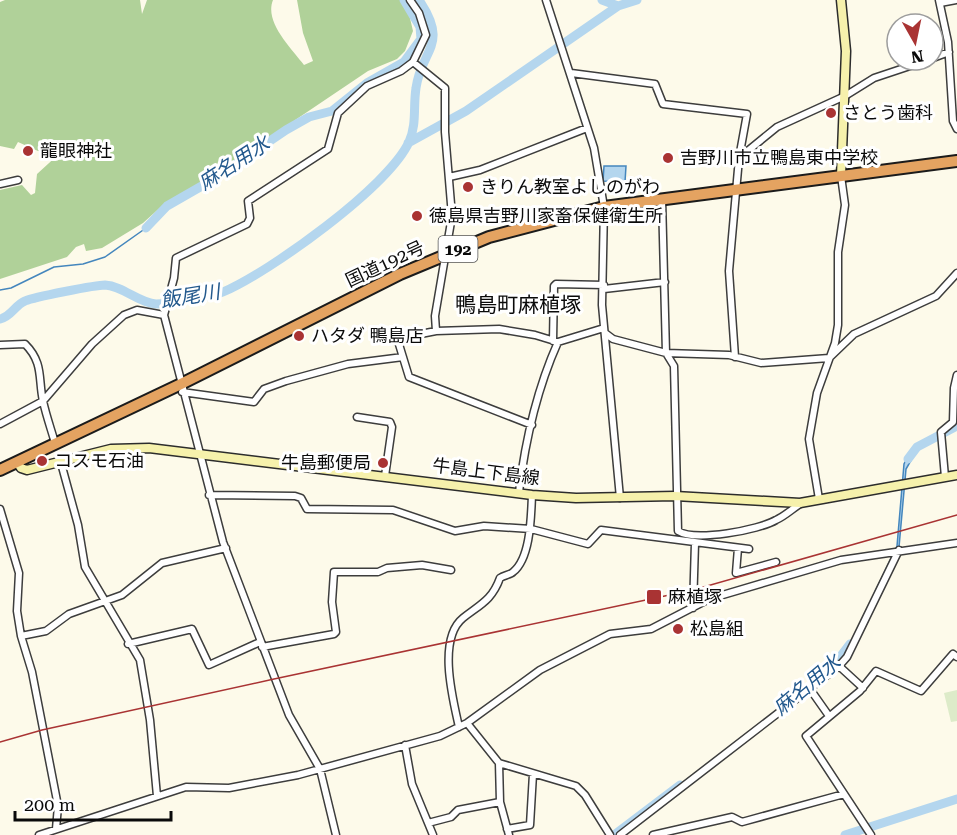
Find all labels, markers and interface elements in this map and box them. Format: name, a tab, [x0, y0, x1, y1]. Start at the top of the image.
north arrow	[885, 12, 945, 72]
text: N	[910, 46, 925, 67]
place label: さとう歯科	[843, 102, 933, 123]
marker: さとう歯科	[824, 106, 838, 120]
water label: 麻名用水	[194, 130, 276, 195]
place label: 龍眼神社	[40, 140, 112, 161]
marker: 龍眼神社	[21, 144, 35, 158]
place label: 吉野川市立鴨島東中学校	[680, 147, 878, 168]
marker: 吉野川市立鴨島東中学校	[661, 151, 675, 165]
place label: きりん教室よしのがわ	[480, 176, 660, 197]
marker: きりん教室よしのがわ	[461, 180, 475, 194]
place label: 徳島県吉野川家畜保健衛生所	[429, 205, 663, 226]
marker: 徳島県吉野川家畜保健衛生所	[410, 209, 424, 223]
street label: 国道192号	[342, 236, 427, 291]
road number: 192	[438, 236, 478, 262]
water label: 飯尾川	[158, 279, 223, 313]
district label: 鴨島町麻植塚	[455, 293, 581, 317]
place label: ハタダ 鴨島店	[311, 325, 424, 346]
marker: ハタダ 鴨島店	[292, 329, 306, 343]
place label: コスモ石油	[54, 450, 144, 471]
place label: 牛島郵便局	[281, 452, 371, 473]
marker: コスモ石油	[35, 454, 49, 468]
street label: 牛島上下島線	[431, 455, 541, 489]
marker: 牛島郵便局	[376, 456, 390, 470]
place label: 麻植塚	[668, 586, 722, 607]
marker: 麻植塚	[645, 588, 663, 606]
place label: 松島組	[690, 618, 744, 639]
marker: 松島組	[671, 622, 685, 636]
water label: 麻名用水	[769, 649, 847, 720]
scale bar	[15, 784, 171, 822]
text: 200 m	[24, 794, 75, 815]

